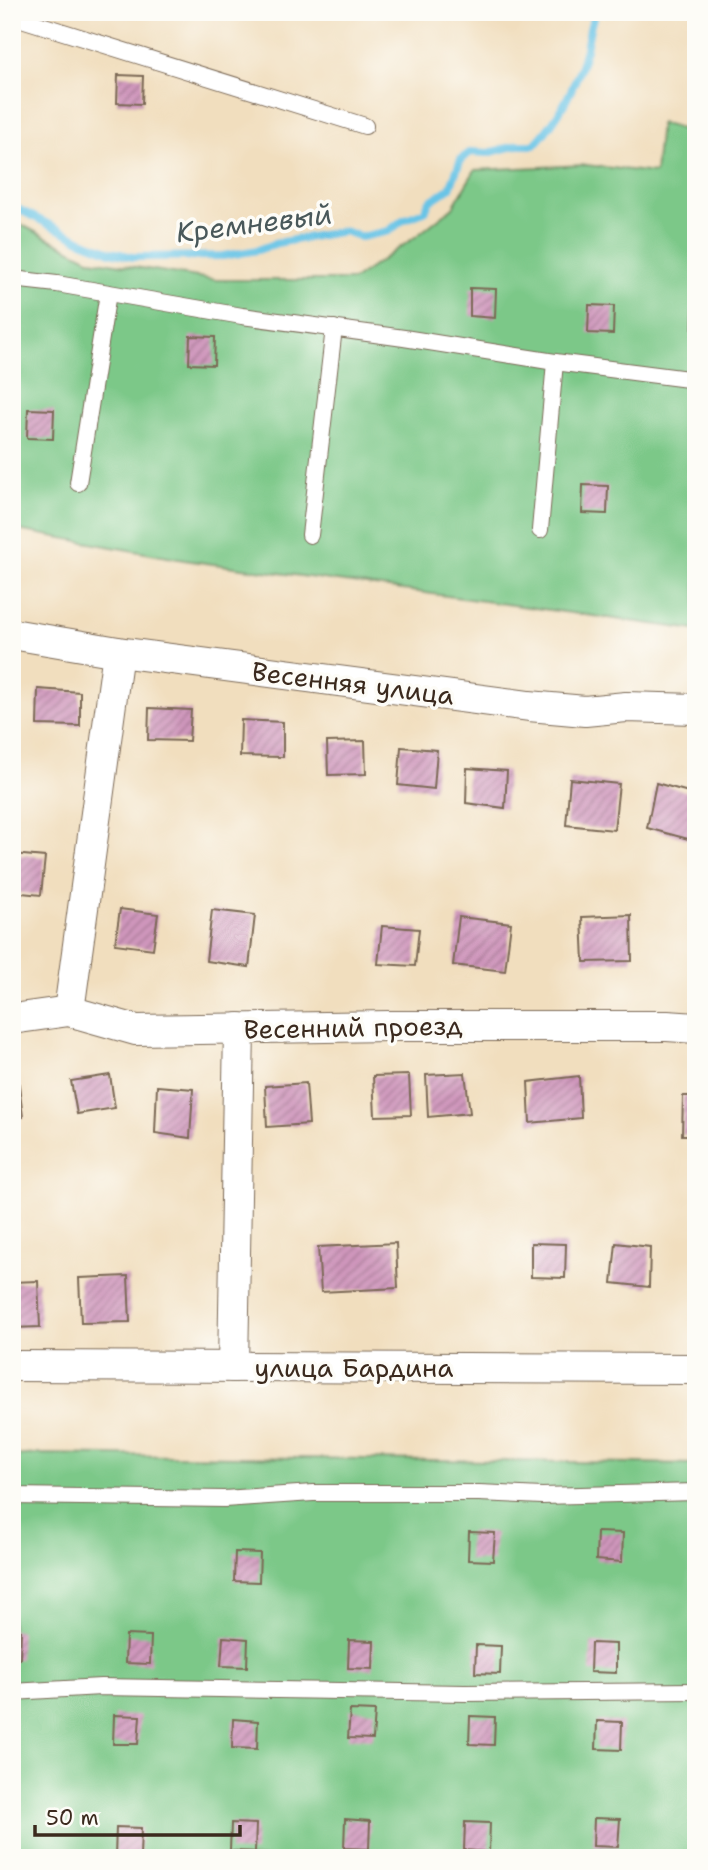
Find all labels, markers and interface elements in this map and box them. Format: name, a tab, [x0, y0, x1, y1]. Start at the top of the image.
water label: Кремневый	[174, 195, 334, 251]
street label: Весенняя улица	[250, 653, 456, 713]
street label: Весенний проезд	[243, 1008, 463, 1046]
street label: улица Бардина	[255, 1350, 453, 1385]
scale bar	[35, 1793, 240, 1837]
text: 50 m	[46, 1804, 99, 1832]

